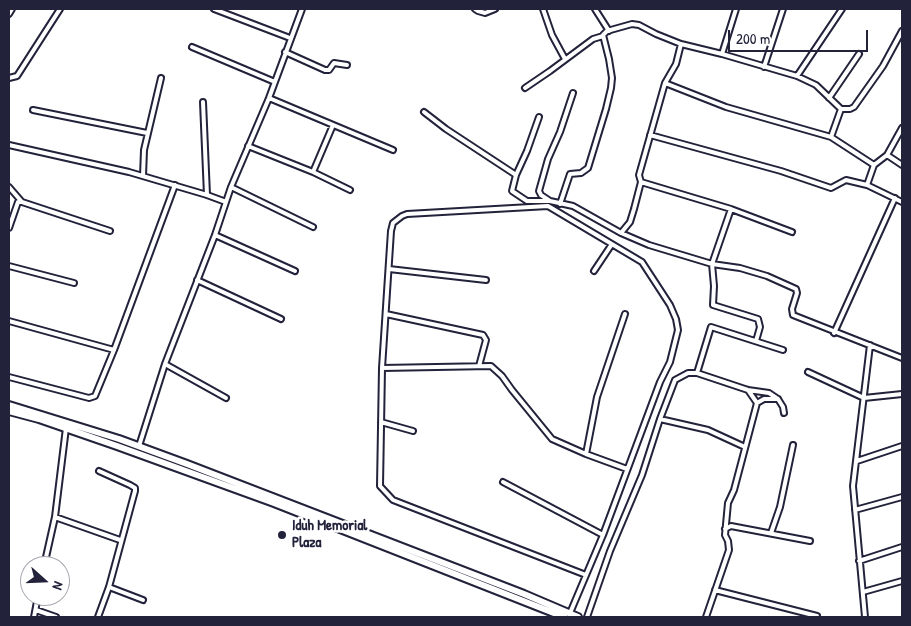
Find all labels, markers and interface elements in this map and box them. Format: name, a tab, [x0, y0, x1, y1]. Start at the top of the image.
scale bar	[731, 20, 871, 52]
text: 200 m	[736, 28, 770, 49]
place label: Iduh Memorial Plaza	[292, 517, 367, 552]
marker: Iduh Memorial Plaza	[276, 529, 288, 541]
north arrow	[20, 556, 70, 606]
text: N	[48, 579, 69, 593]

